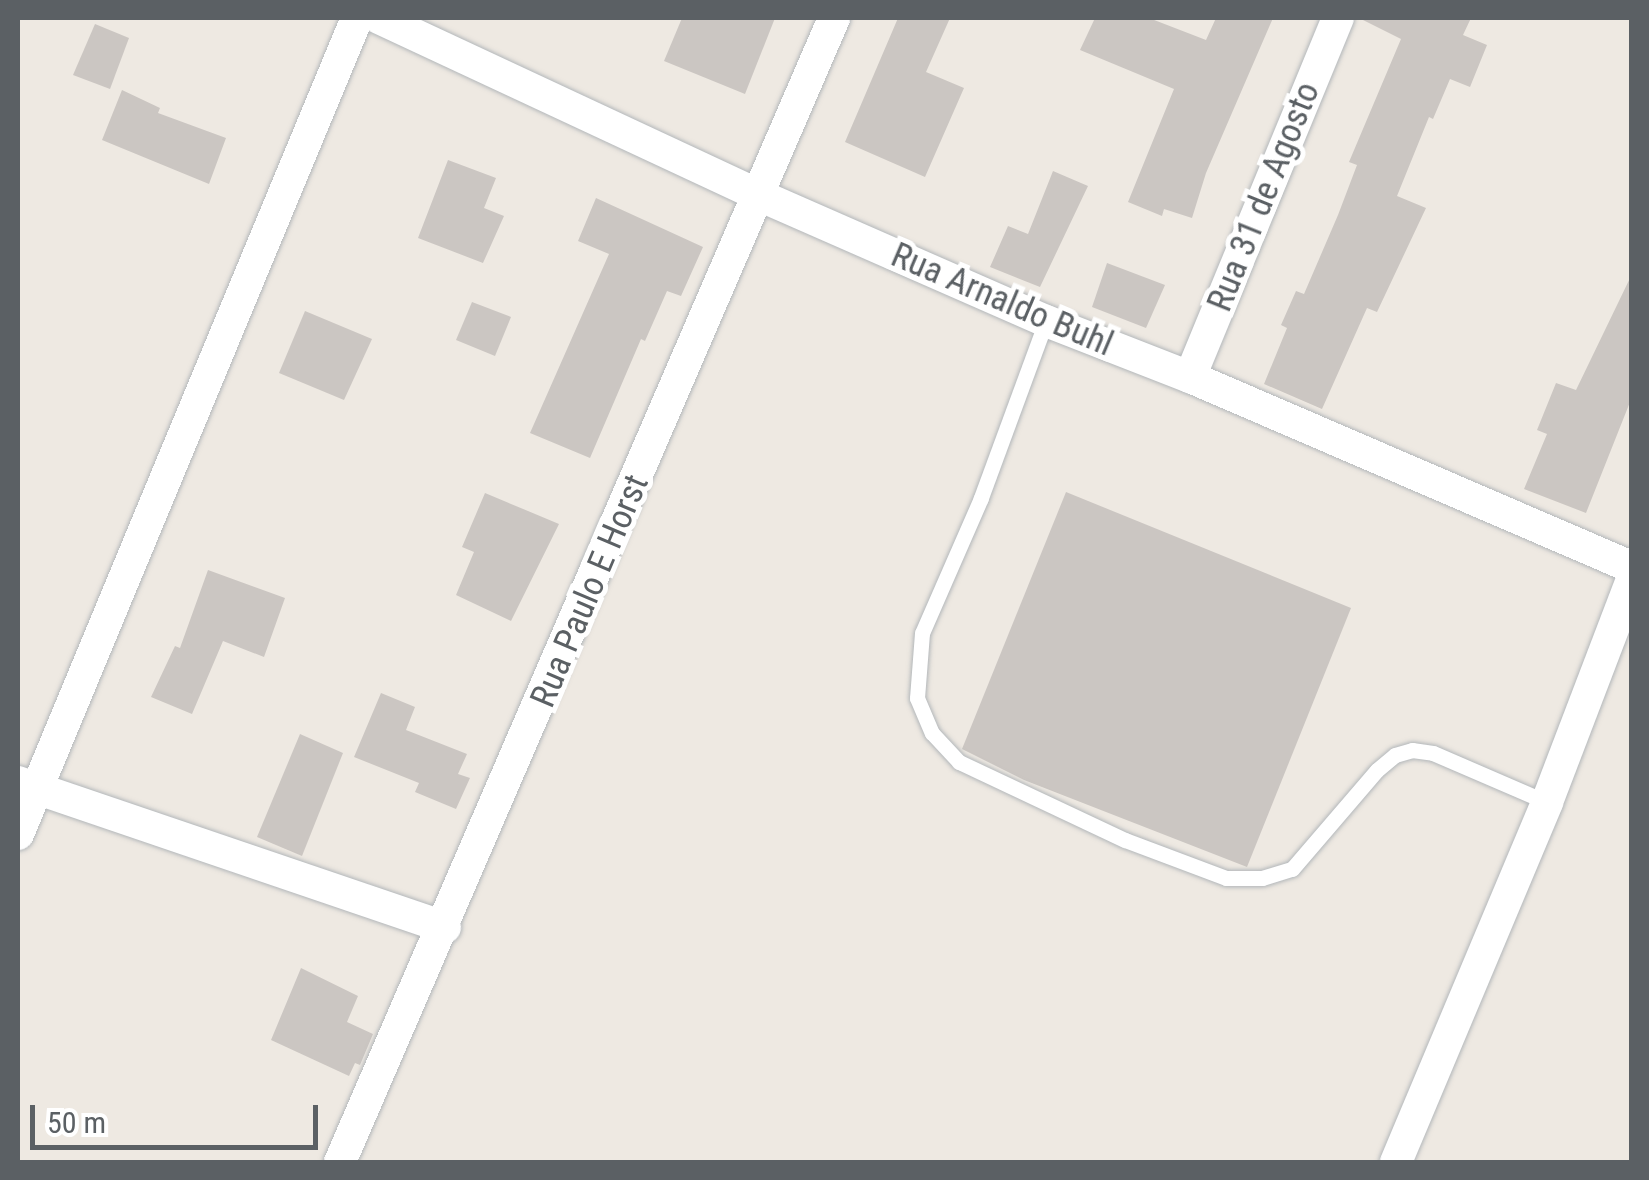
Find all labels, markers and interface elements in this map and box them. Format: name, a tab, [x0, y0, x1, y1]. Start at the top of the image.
street label: Rua 31 de Agosto	[1199, 76, 1329, 318]
street label: Rua Arnaldo Buhl	[885, 234, 1119, 366]
street label: Rua Paulo E Horst	[522, 468, 658, 714]
scale bar	[35, 1085, 322, 1147]
text: 50 m	[47, 1105, 106, 1140]

